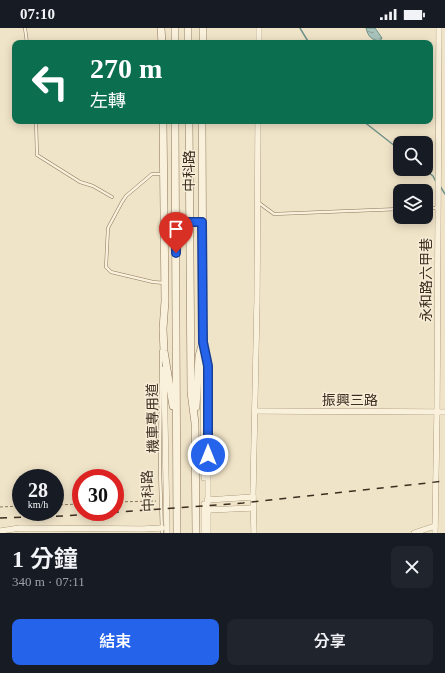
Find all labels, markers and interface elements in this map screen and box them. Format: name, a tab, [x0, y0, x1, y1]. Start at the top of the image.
text: 07:10	[20, 6, 55, 22]
text: 270 m	[90, 53, 162, 84]
icon: left	[24, 56, 76, 108]
text: 左轉	[90, 91, 126, 111]
map controls	[393, 136, 433, 224]
button: search	[393, 136, 433, 176]
street label: 中科路	[182, 150, 197, 192]
button: layers	[393, 184, 433, 224]
pin	[159, 212, 193, 253]
icon: arrive	[165, 218, 187, 240]
street label: 永和路六甲巷	[419, 238, 434, 322]
street label: 機車專用道	[145, 383, 161, 453]
street label: 振興三路	[322, 393, 378, 408]
position arrow	[187, 434, 229, 476]
speed limit sign: 30	[72, 469, 124, 521]
street label: 中科路	[140, 470, 156, 512]
text: 28	[28, 479, 48, 501]
text: km/h	[28, 499, 48, 510]
text: 1 分鐘	[12, 546, 78, 572]
button: close	[391, 546, 433, 588]
text: 340 m · 07:11	[12, 574, 85, 589]
button: 結束	[12, 619, 219, 665]
button: 分享	[227, 619, 433, 665]

